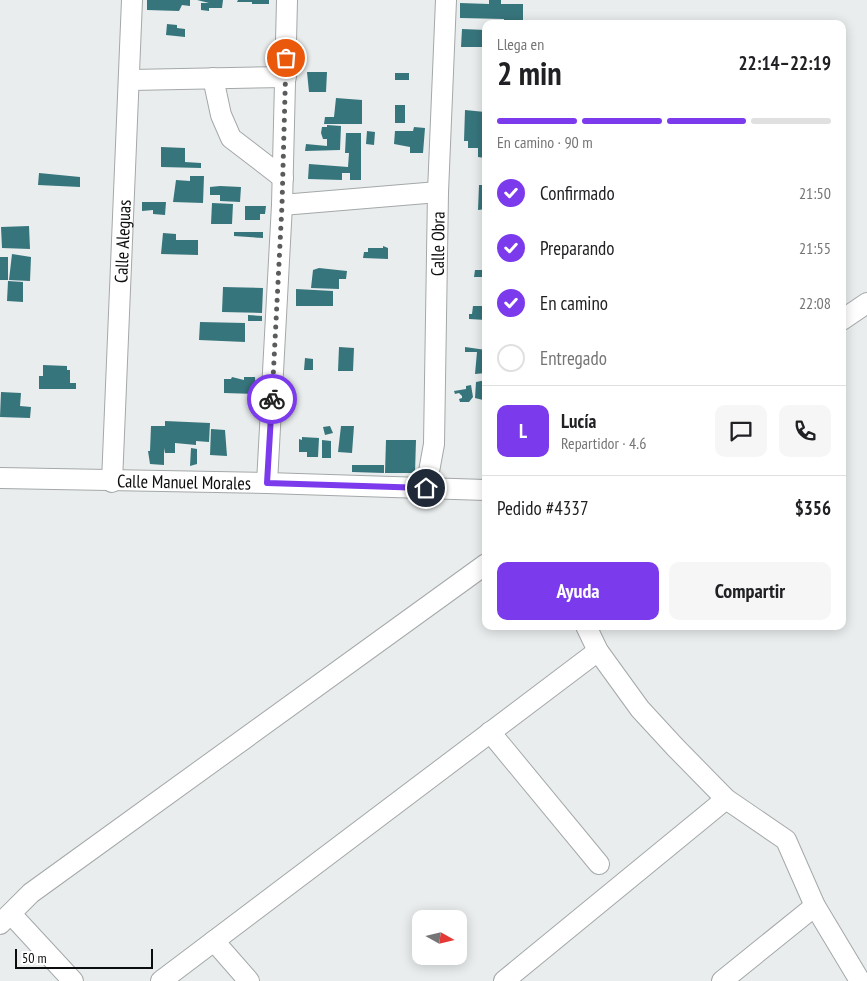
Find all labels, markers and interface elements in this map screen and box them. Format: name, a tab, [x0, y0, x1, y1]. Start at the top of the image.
text: Llega en	[497, 34, 544, 54]
pin	[265, 37, 307, 79]
icon: bag	[272, 44, 300, 72]
text: 22:14–22:19	[738, 51, 831, 75]
text: 2 min	[497, 52, 562, 94]
text: En camino · 90 m	[497, 132, 593, 152]
icon: check	[497, 179, 525, 207]
text: Confirmado	[540, 181, 615, 205]
text: 21:50	[799, 183, 831, 203]
street label: Calle Aleguas	[109, 199, 135, 283]
street label: Calle Obra	[425, 211, 449, 276]
icon: check	[497, 234, 525, 262]
text: Preparando	[540, 236, 615, 260]
text: 21:55	[799, 238, 831, 258]
icon: check	[497, 289, 525, 317]
text: En camino	[540, 291, 608, 315]
text: 22:08	[799, 293, 831, 313]
text: Entregado	[540, 346, 607, 370]
courier	[247, 374, 297, 424]
icon: bike	[258, 385, 286, 413]
button: chat	[715, 405, 767, 457]
button: phone	[779, 405, 831, 457]
text: Lucía	[561, 409, 596, 433]
text: L	[519, 419, 527, 443]
text: Repartidor · 4.6	[561, 433, 646, 453]
pin	[405, 467, 447, 509]
street label: Calle Manuel Morales	[117, 469, 251, 494]
icon: home	[412, 474, 440, 502]
text: Pedido #4337	[497, 496, 588, 520]
text: $356	[795, 496, 831, 520]
button: Ayuda	[497, 562, 659, 620]
button: Compartir	[669, 562, 831, 620]
north arrow	[412, 910, 468, 965]
map controls	[412, 910, 467, 965]
scale bar	[15, 946, 152, 969]
text: 50 m	[22, 949, 47, 967]

